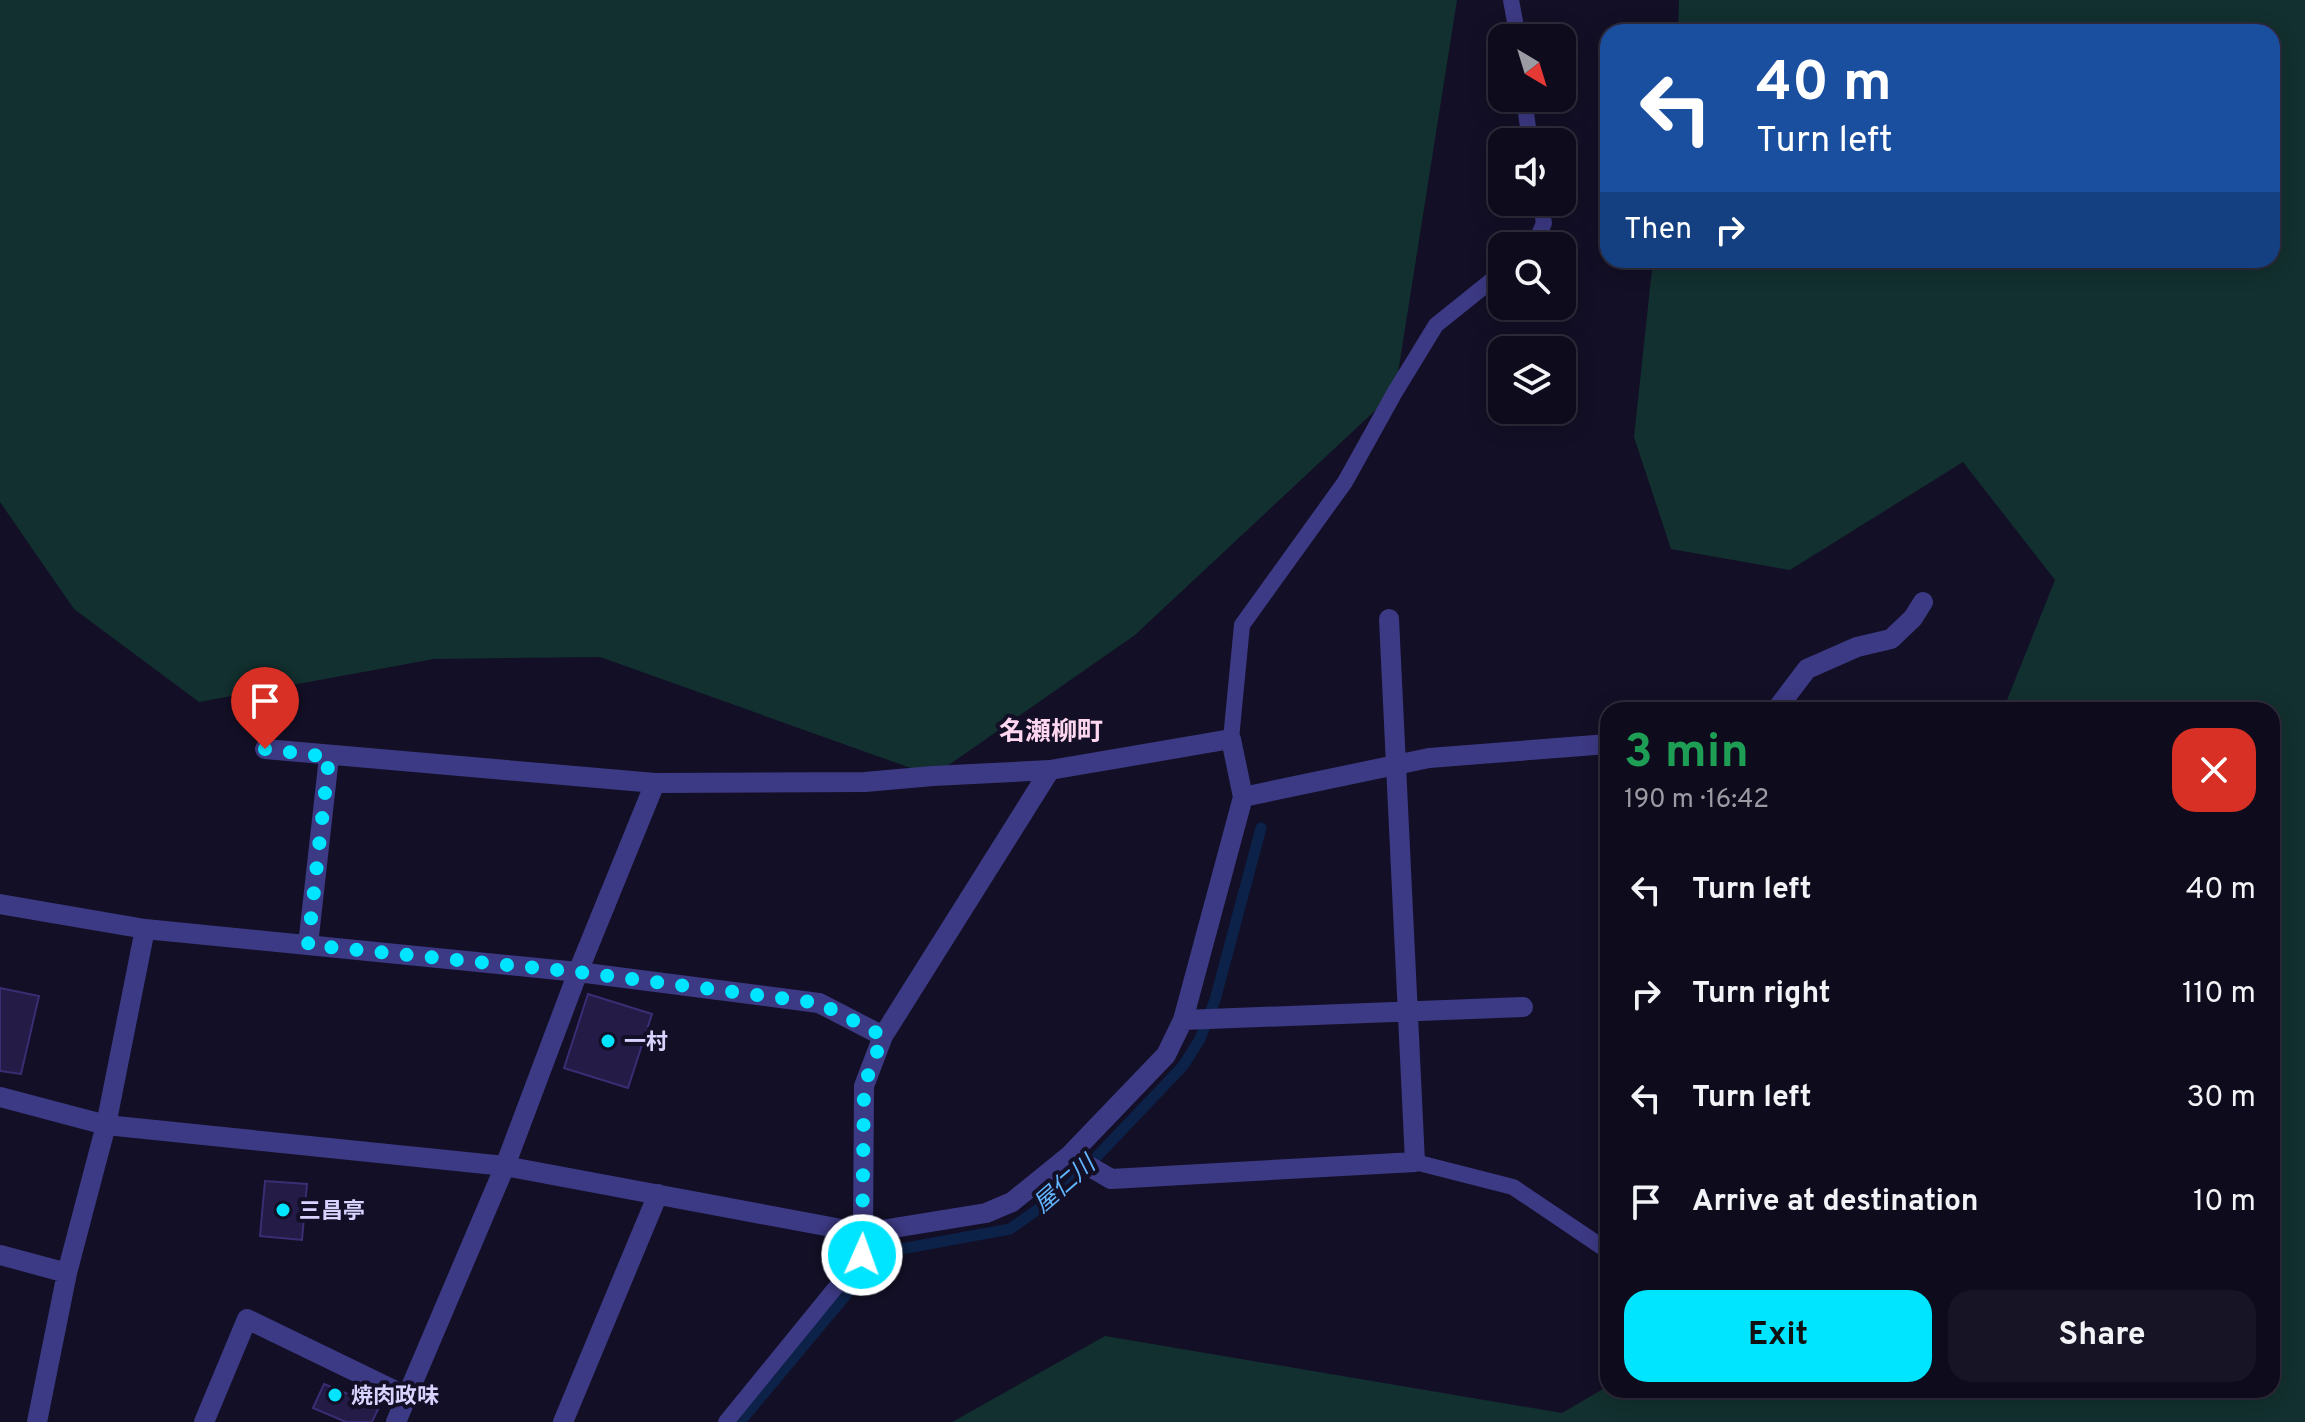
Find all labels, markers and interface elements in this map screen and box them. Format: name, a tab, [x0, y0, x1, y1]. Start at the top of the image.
north arrow	[1488, 24, 1576, 112]
map controls	[1488, 24, 1576, 424]
text: 40 m	[1756, 50, 1892, 120]
icon: left	[1624, 56, 1728, 160]
text: Turn left	[1756, 119, 1893, 165]
button: sound	[1488, 128, 1576, 216]
icon: right	[1708, 208, 1752, 252]
text: Then	[1624, 212, 1692, 249]
button: search	[1488, 232, 1576, 320]
button: layers	[1488, 336, 1576, 424]
pin	[231, 667, 299, 749]
icon: arrive	[243, 679, 287, 723]
district label: 名瀬柳町	[999, 717, 1103, 750]
text: 3 min	[1624, 724, 1749, 784]
button: close	[2172, 728, 2256, 812]
text: 190 m · 16:42	[1624, 784, 1769, 817]
icon: left	[1624, 868, 1668, 912]
text: Turn left	[1692, 872, 1812, 909]
text: 40 m	[2186, 872, 2256, 909]
icon: right	[1624, 972, 1668, 1016]
text: Turn right	[1692, 976, 1830, 1013]
text: 110 m	[2182, 976, 2256, 1013]
place label: 一村	[624, 1030, 668, 1057]
marker: 一村	[599, 1032, 617, 1050]
icon: left	[1624, 1076, 1668, 1120]
text: Turn left	[1692, 1080, 1812, 1117]
text: 30 m	[2187, 1080, 2256, 1117]
water label: 屋仁川	[1028, 1149, 1105, 1220]
icon: arrive	[1624, 1180, 1668, 1224]
text: Arrive at destination	[1692, 1184, 1978, 1221]
text: 10 m	[2193, 1184, 2256, 1221]
place label: 三昌亭	[299, 1199, 365, 1226]
marker: 三昌亭	[274, 1201, 292, 1219]
position arrow	[820, 1213, 904, 1297]
button: Exit	[1624, 1290, 1932, 1382]
button: Share	[1948, 1290, 2256, 1382]
place label: 焼肉政味	[351, 1384, 439, 1411]
marker: 焼肉政味	[326, 1386, 344, 1404]

